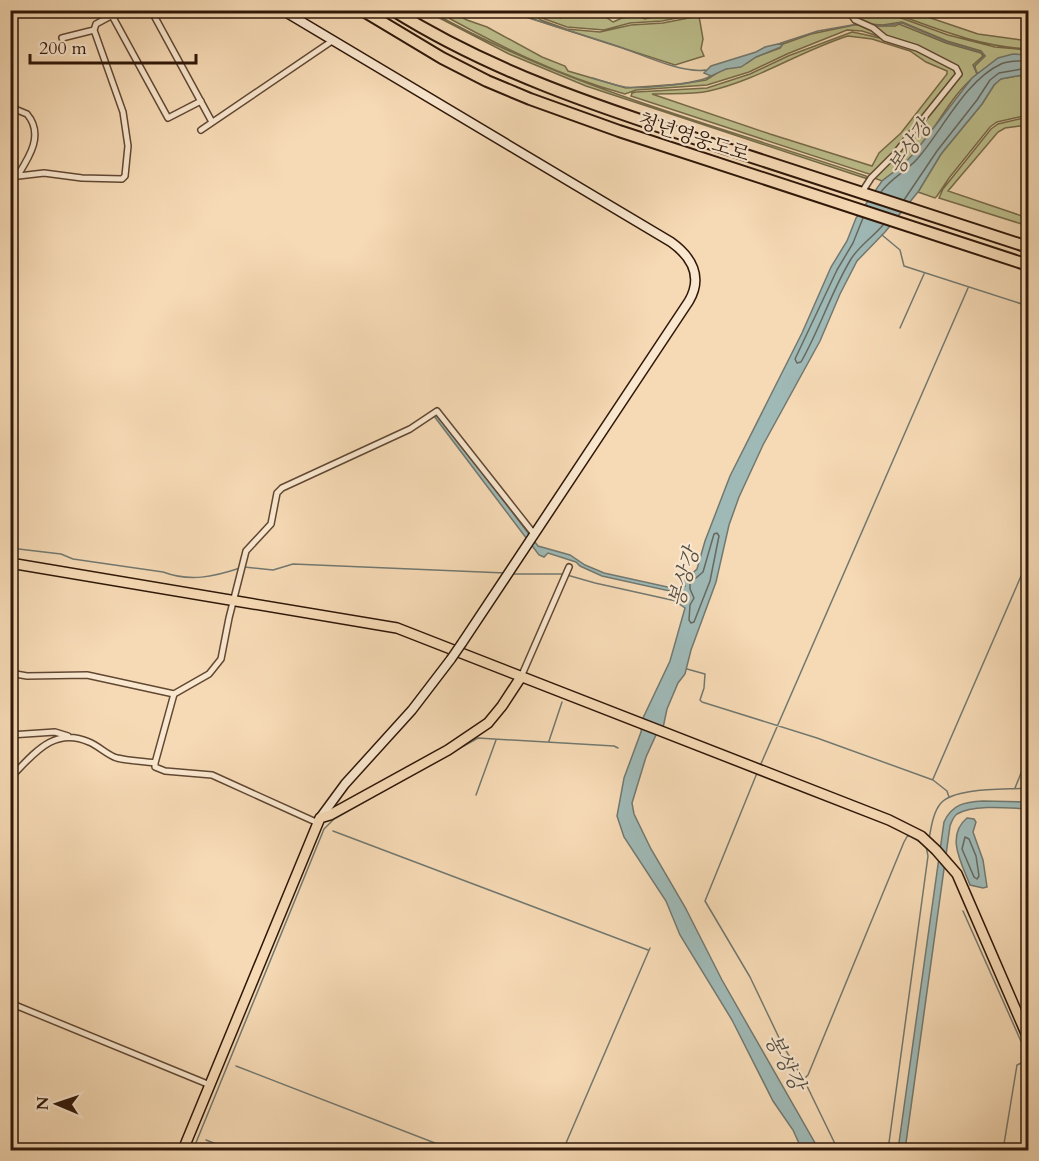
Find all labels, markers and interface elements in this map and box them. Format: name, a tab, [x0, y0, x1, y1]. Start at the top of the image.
scale bar	[30, 27, 196, 65]
text: 200 m	[39, 36, 87, 61]
street label: 청년영웅도로	[635, 107, 753, 168]
water label: 봉상강	[882, 112, 941, 181]
water label: 봉상강	[662, 541, 708, 610]
water label: 봉상강	[757, 1029, 813, 1098]
north arrow	[27, 1074, 87, 1134]
text: N	[32, 1096, 54, 1111]

